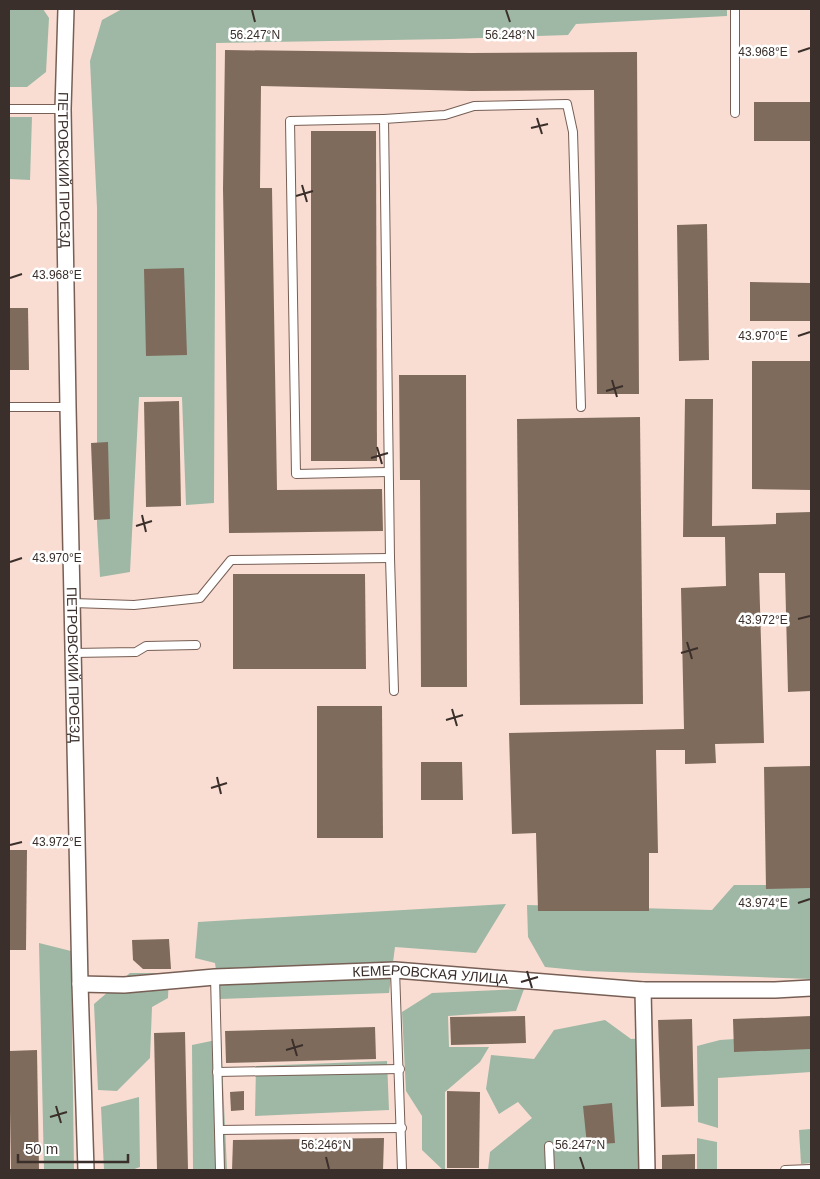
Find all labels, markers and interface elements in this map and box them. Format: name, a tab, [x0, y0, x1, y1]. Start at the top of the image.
text: 56.247°N	[230, 28, 280, 42]
text: 56.248°N	[485, 28, 535, 42]
text: 43.968°E	[738, 45, 788, 59]
street label: ПЕТРОВСКИЙ ПРОЕЗД	[55, 92, 73, 249]
text: 43.968°E	[32, 268, 82, 282]
text: 43.970°E	[738, 329, 788, 343]
text: 43.970°E	[32, 551, 82, 565]
street label: ПЕТРОВСКИЙ ПРОЕЗД	[64, 587, 83, 744]
text: 43.972°E	[738, 613, 788, 627]
text: 43.972°E	[32, 835, 82, 849]
text: 43.974°E	[738, 896, 788, 910]
street label: КЕМЕРОВСКАЯ УЛИЦА	[352, 962, 510, 987]
scale bar	[18, 1132, 128, 1164]
text: 56.246°N	[301, 1138, 351, 1152]
text: 56.247°N	[555, 1138, 605, 1152]
text: 50 m	[25, 1140, 58, 1157]

